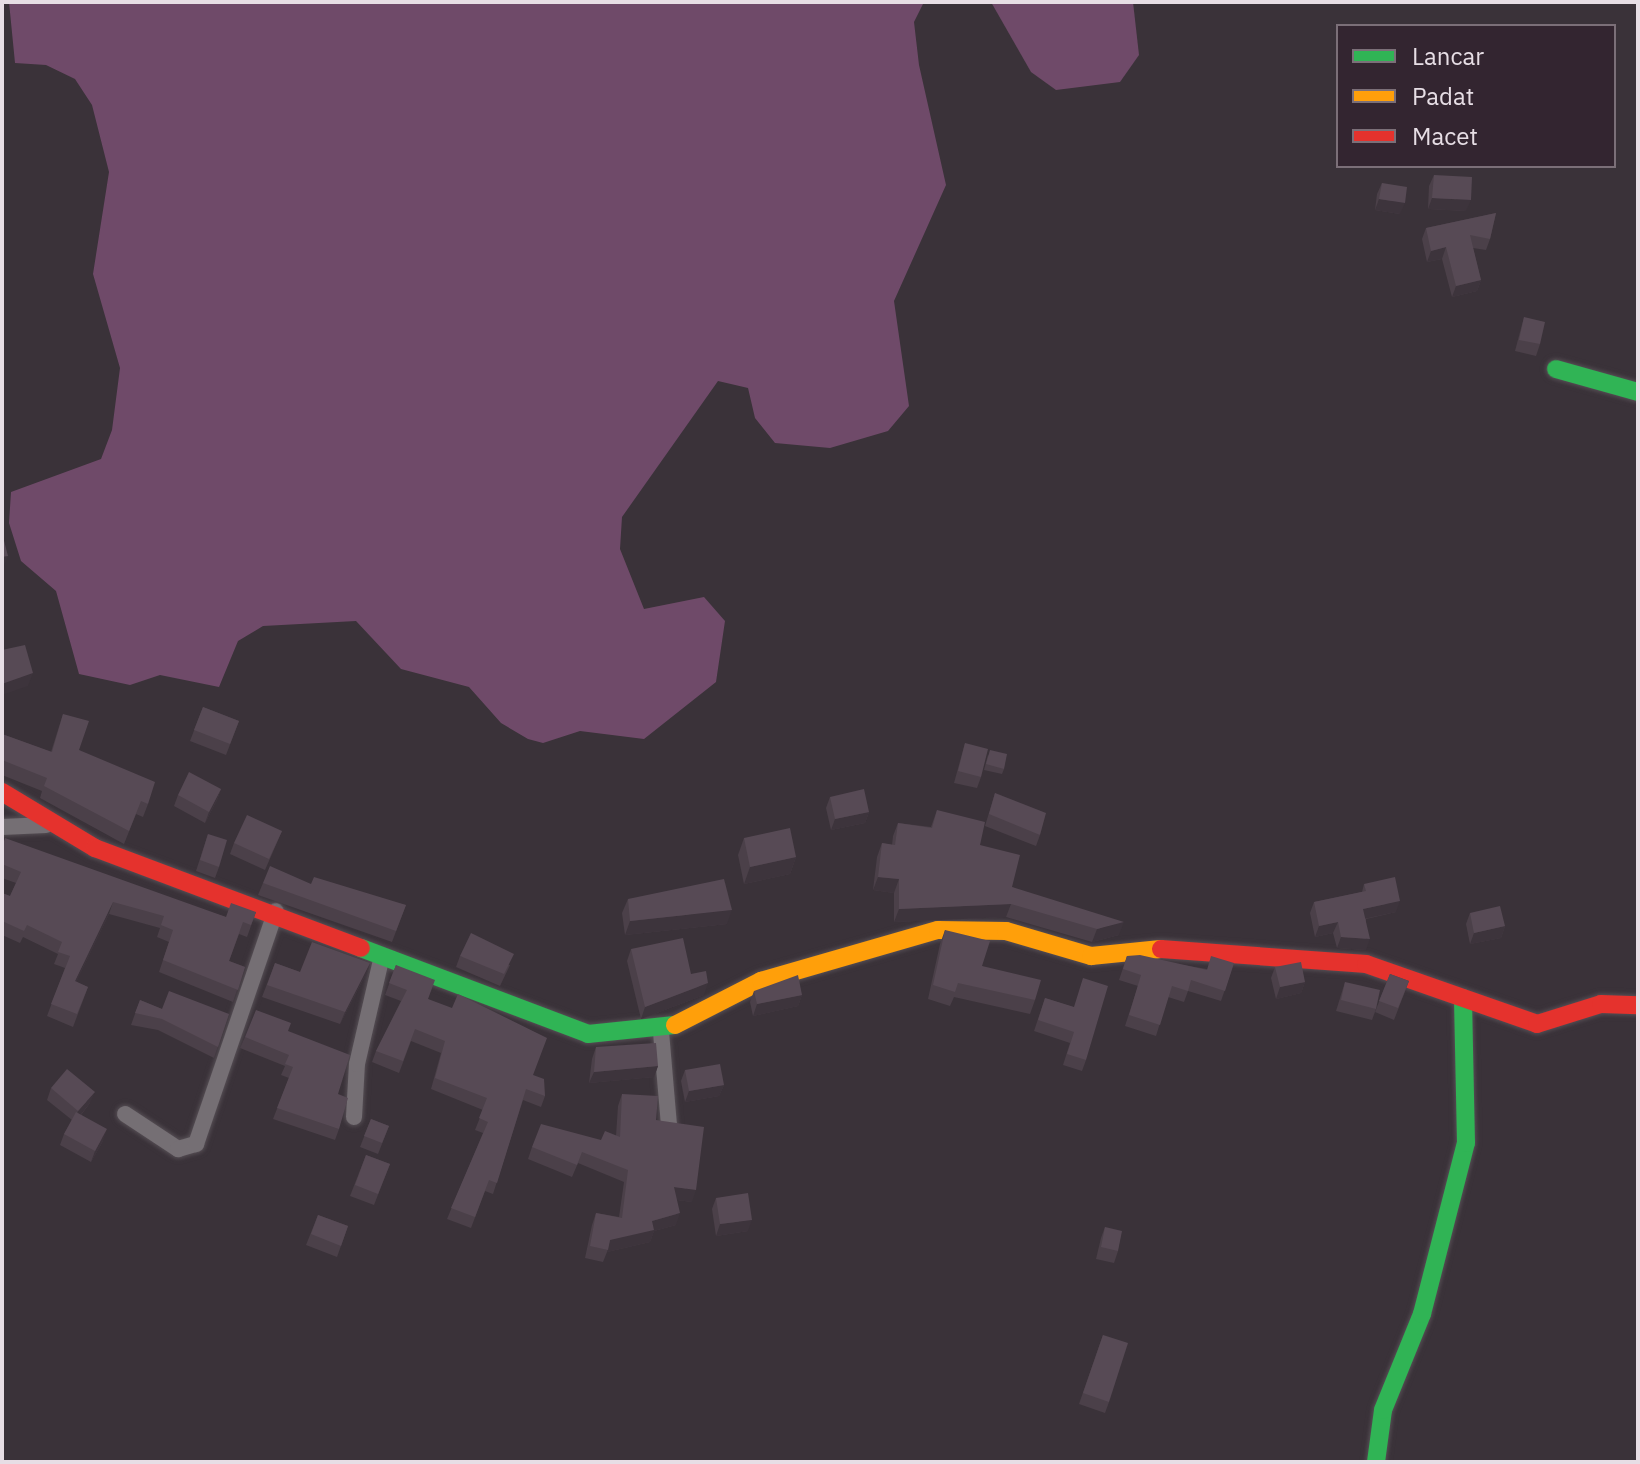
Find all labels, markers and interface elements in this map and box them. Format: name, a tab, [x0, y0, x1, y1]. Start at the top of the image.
legend	[1336, 24, 1616, 168]
text: Lancar	[1412, 40, 1484, 72]
text: Padat	[1412, 80, 1474, 112]
text: Macet	[1412, 120, 1478, 152]

